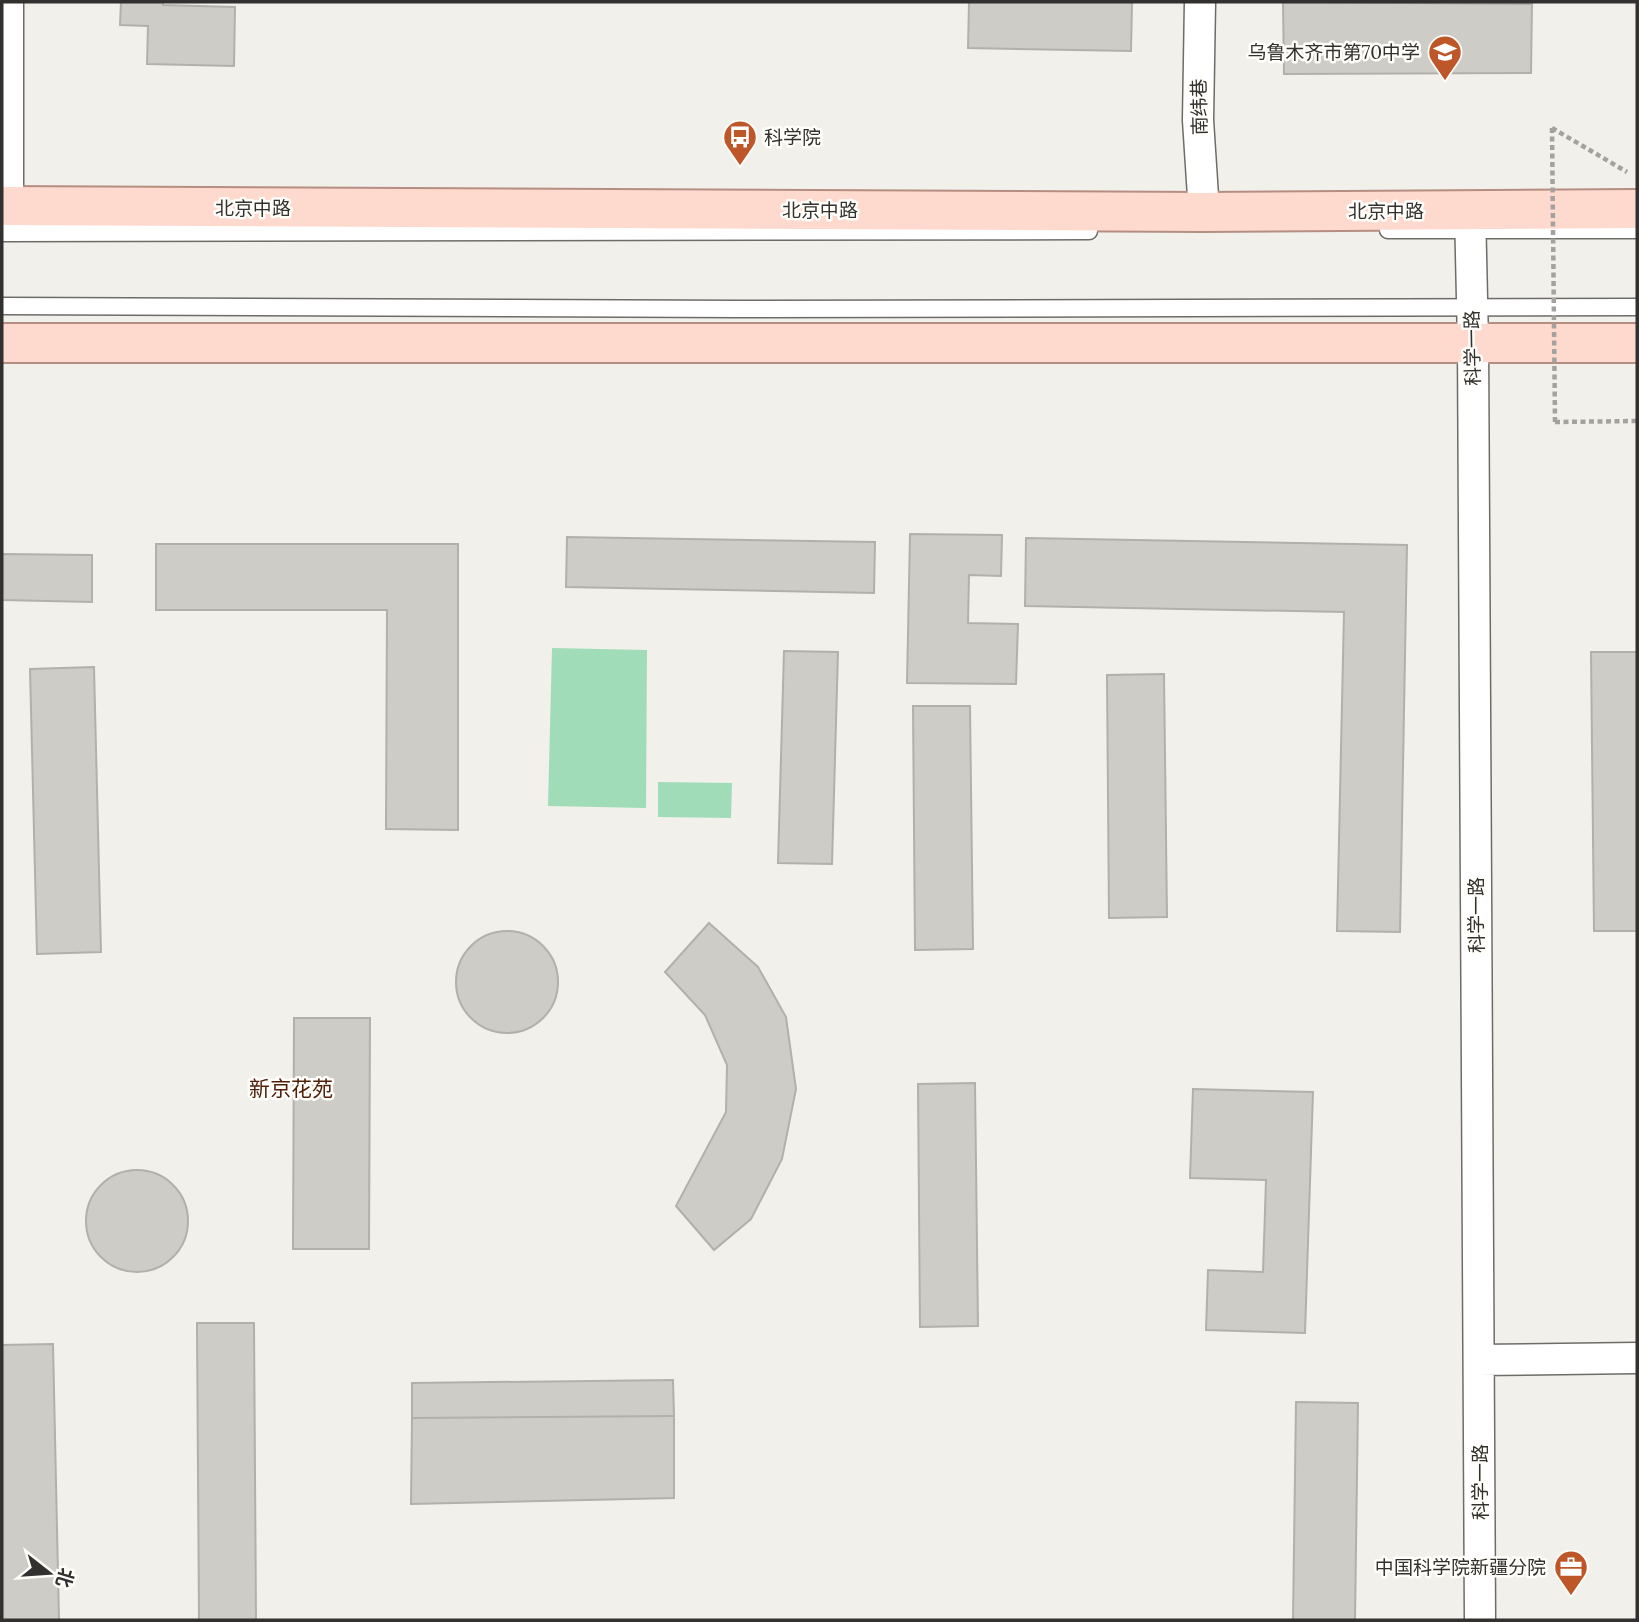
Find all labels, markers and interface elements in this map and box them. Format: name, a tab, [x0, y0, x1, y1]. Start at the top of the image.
school or university icon: 乌鲁木齐市第70中学	[1426, 33, 1464, 82]
place label: 乌鲁木齐市第70中学	[1247, 40, 1420, 64]
street label: 南纬巷	[1187, 78, 1211, 136]
bus stop icon: 科学院	[721, 118, 759, 167]
place label: 科学院	[764, 125, 821, 149]
street label: 北京中路	[215, 196, 291, 220]
street label: 北京中路	[782, 198, 858, 222]
street label: 北京中路	[1348, 199, 1424, 223]
street label: 科学一路	[1459, 310, 1485, 386]
street label: 科学一路	[1464, 877, 1488, 953]
district label: 新京花苑	[249, 1075, 333, 1102]
street label: 科学一路	[1468, 1444, 1492, 1520]
north arrow	[14, 1538, 84, 1608]
office icon: 中国科学院新疆分院	[1552, 1548, 1590, 1597]
place label: 中国科学院新疆分院	[1375, 1555, 1546, 1579]
text: 北	[51, 1565, 80, 1591]

